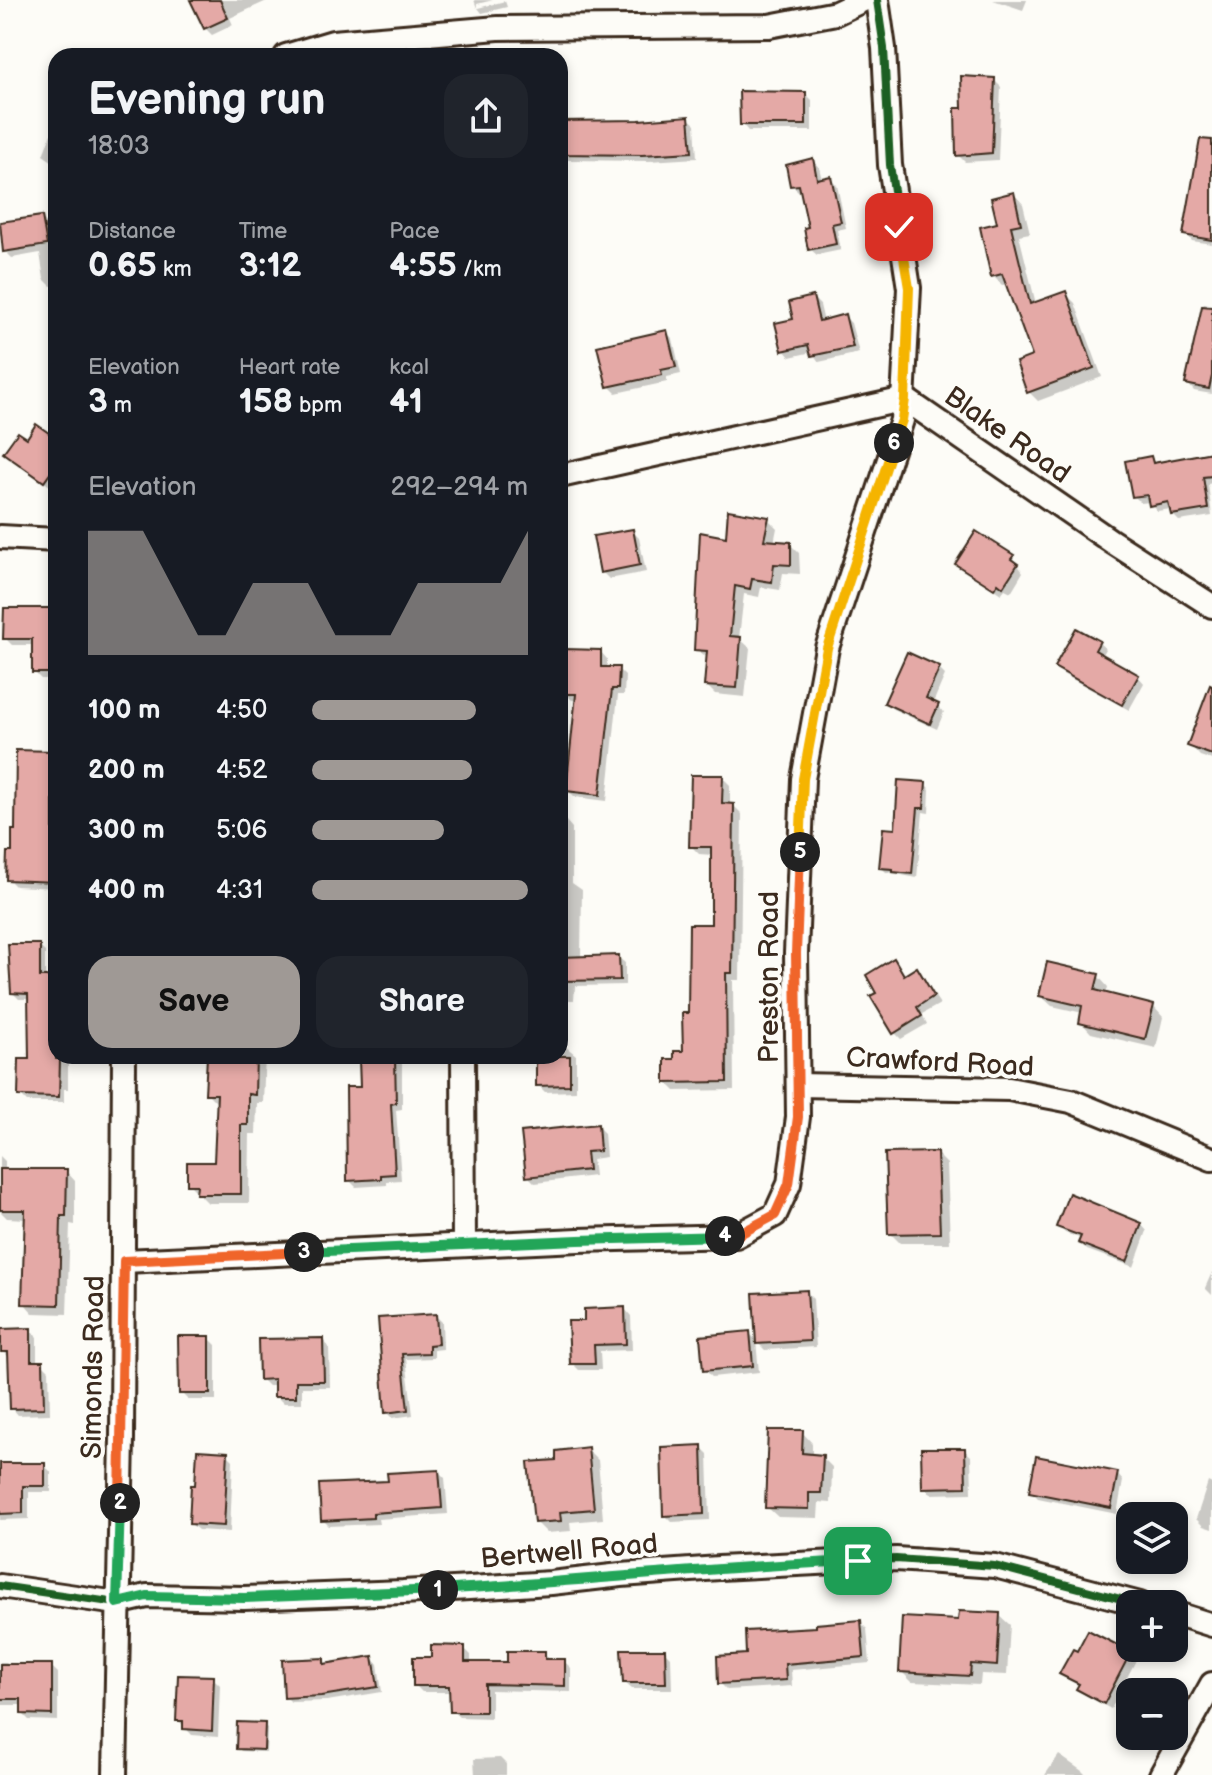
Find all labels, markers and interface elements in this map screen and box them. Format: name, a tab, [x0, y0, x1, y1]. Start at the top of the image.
text: Evening run	[88, 74, 325, 127]
button: share	[444, 74, 528, 158]
text: 18:03	[88, 131, 150, 162]
pin	[865, 193, 933, 261]
icon: check	[877, 205, 921, 249]
text: Distance	[88, 218, 176, 245]
text: Time	[239, 218, 287, 245]
text: Pace	[389, 218, 440, 245]
text: 0.65	[88, 245, 157, 286]
text: 3:12	[239, 245, 301, 286]
text: 4:55	[389, 245, 457, 286]
text: km	[157, 256, 192, 283]
text: /km	[457, 256, 502, 283]
text: Elevation	[88, 354, 180, 381]
text: Heart rate	[239, 354, 340, 381]
text: kcal	[389, 354, 429, 381]
street label: Blake Road	[938, 380, 1076, 491]
text: 3	[88, 381, 108, 422]
text: 158	[239, 381, 293, 422]
text: 41	[389, 381, 423, 422]
text: m	[108, 392, 132, 419]
text: bpm	[293, 392, 342, 419]
pin: 6	[874, 423, 914, 463]
text: 6	[887, 429, 901, 456]
text: Elevation	[88, 472, 196, 503]
text: 292–294 m	[390, 472, 528, 503]
text: 100 m	[88, 695, 161, 726]
text: 4:50	[216, 695, 267, 726]
text: 200 m	[88, 755, 165, 786]
text: 4:52	[216, 755, 267, 786]
text: 300 m	[88, 815, 165, 846]
text: 5:06	[216, 815, 267, 846]
pin: 5	[780, 832, 820, 872]
text: 5	[794, 838, 806, 865]
text: 400 m	[88, 875, 165, 906]
text: 4:31	[216, 875, 263, 906]
street label: Preston Road	[753, 891, 786, 1063]
button: Save	[88, 956, 300, 1048]
button: Share	[316, 956, 528, 1048]
street label: Crawford Road	[845, 1041, 1035, 1084]
pin: 4	[705, 1216, 745, 1256]
text: 4	[719, 1222, 731, 1249]
pin: 3	[284, 1232, 324, 1272]
text: 3	[298, 1238, 310, 1265]
street label: Simonds Road	[75, 1275, 112, 1459]
pin: 2	[100, 1483, 140, 1523]
text: 2	[113, 1489, 127, 1516]
map controls	[1116, 1502, 1188, 1750]
button: layers	[1116, 1502, 1188, 1574]
street label: Bertwell Road	[479, 1527, 659, 1576]
pin	[824, 1527, 892, 1595]
icon: arrive	[836, 1539, 880, 1583]
pin: 1	[418, 1570, 458, 1610]
text: 1	[433, 1576, 443, 1603]
button: +	[1116, 1590, 1188, 1662]
button: −	[1116, 1678, 1188, 1750]

